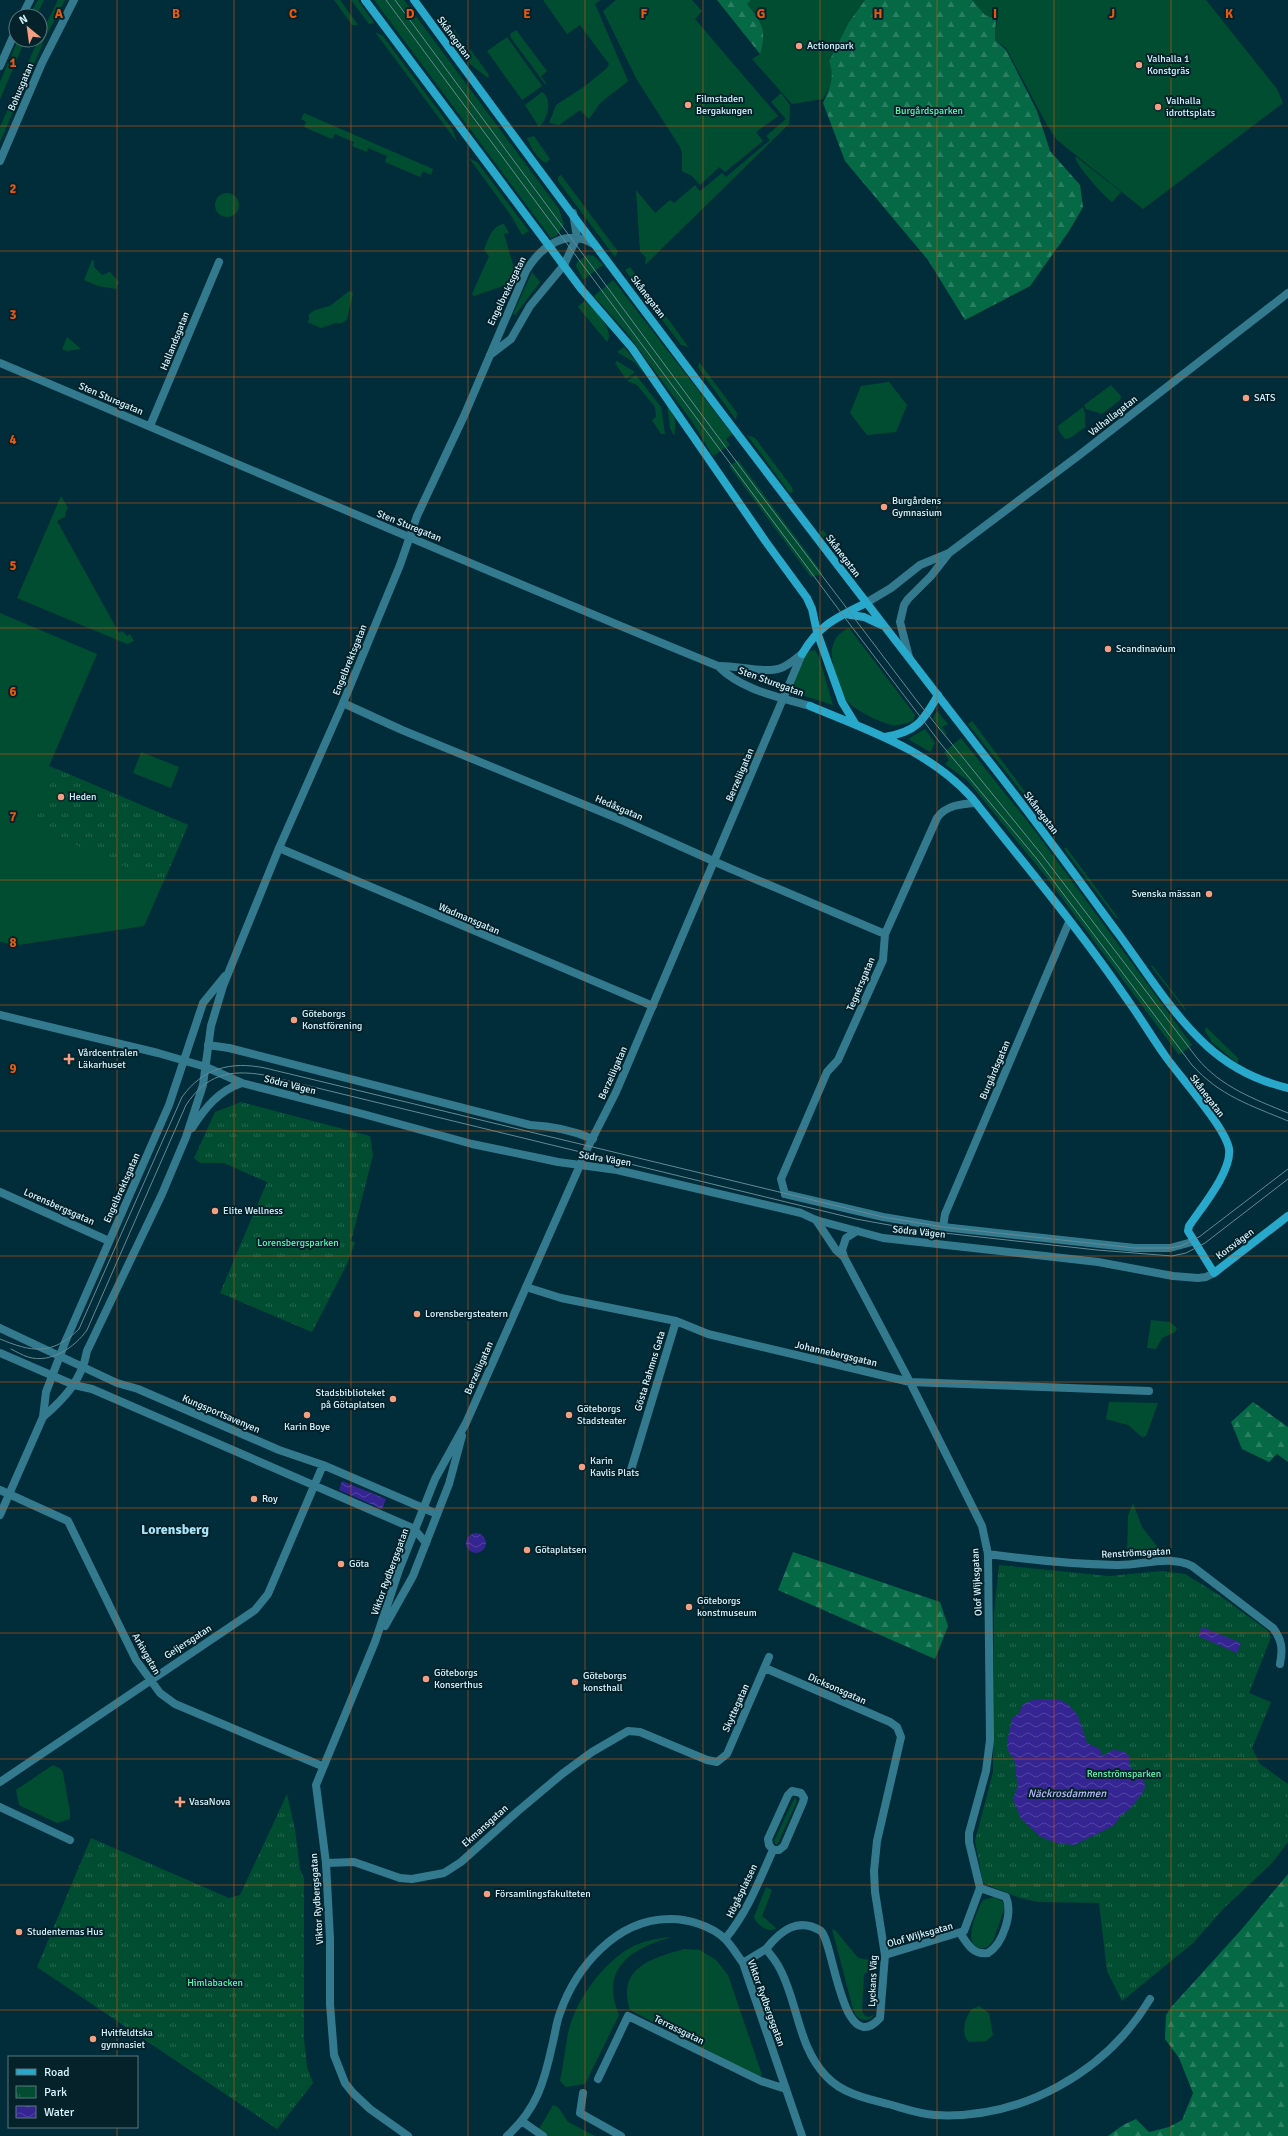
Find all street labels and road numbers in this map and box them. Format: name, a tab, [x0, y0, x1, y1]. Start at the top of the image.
street label: Skånegatan	[434, 14, 474, 62]
street label: Bohusgatan	[6, 61, 36, 113]
street label: Engelbrektsgatan	[485, 255, 529, 327]
street label: Skånegatan	[628, 273, 668, 321]
street label: Hallandsgatan	[158, 310, 192, 372]
street label: Sten Sturegatan	[77, 380, 145, 418]
street label: Valhallagatan	[1086, 393, 1140, 439]
street label: Sten Sturegatan	[375, 508, 443, 544]
street label: Skånegatan	[823, 532, 863, 580]
street label: Engelbrektsgatan	[330, 623, 370, 697]
street label: Sten Sturegatan	[737, 665, 805, 699]
street label: Berzeliigatan	[723, 747, 757, 803]
street label: Skånegatan	[1021, 789, 1061, 837]
street label: Hedåsgatan	[593, 793, 645, 823]
street label: Wadmansgatan	[436, 901, 502, 937]
street label: Tegnérsgatan	[844, 955, 878, 1013]
street label: Burgårdsgatan	[977, 1039, 1013, 1101]
street label: Berzeliigatan	[596, 1045, 630, 1101]
street label: Skånegatan	[1187, 1072, 1227, 1120]
street label: Södra Vägen	[263, 1073, 317, 1097]
street label: Södra Vägen	[578, 1149, 632, 1169]
street label: Engelbrektsgatan	[101, 1151, 143, 1225]
street label: Lorensbergsgatan	[22, 1186, 96, 1228]
street label: Södra Vägen	[892, 1223, 946, 1241]
street label: Korsvägen	[1214, 1226, 1256, 1262]
street label: Gösta Rahmns Gata	[632, 1329, 668, 1413]
street label: Johannebergsgatan	[794, 1339, 878, 1369]
street label: Berzeliigatan	[462, 1340, 496, 1396]
street label: Kungsportsavenyen	[180, 1392, 262, 1436]
street label: Viktor Rydbergsgatan	[369, 1527, 411, 1617]
street label: Renströmsgatan	[1101, 1545, 1171, 1561]
street label: Olof Wijksgatan	[969, 1548, 985, 1616]
street label: Geijersgatan	[162, 1622, 214, 1662]
street label: Arkivgatan	[129, 1631, 163, 1677]
street label: Dicksonsgatan	[806, 1671, 868, 1707]
street label: Skyttegatan	[720, 1682, 752, 1734]
street label: Ekmansgatan	[459, 1802, 511, 1850]
street label: Viktor Rydbergsgatan	[308, 1853, 326, 1945]
street label: Högåsplatsen	[724, 1862, 760, 1920]
street label: Olof Wijksgatan	[886, 1920, 954, 1950]
street label: Lyckans Väg	[866, 1955, 880, 2007]
street label: Viktor Rydbergsgatan	[745, 1958, 787, 2048]
street label: Terrassgatan	[652, 2013, 706, 2047]

